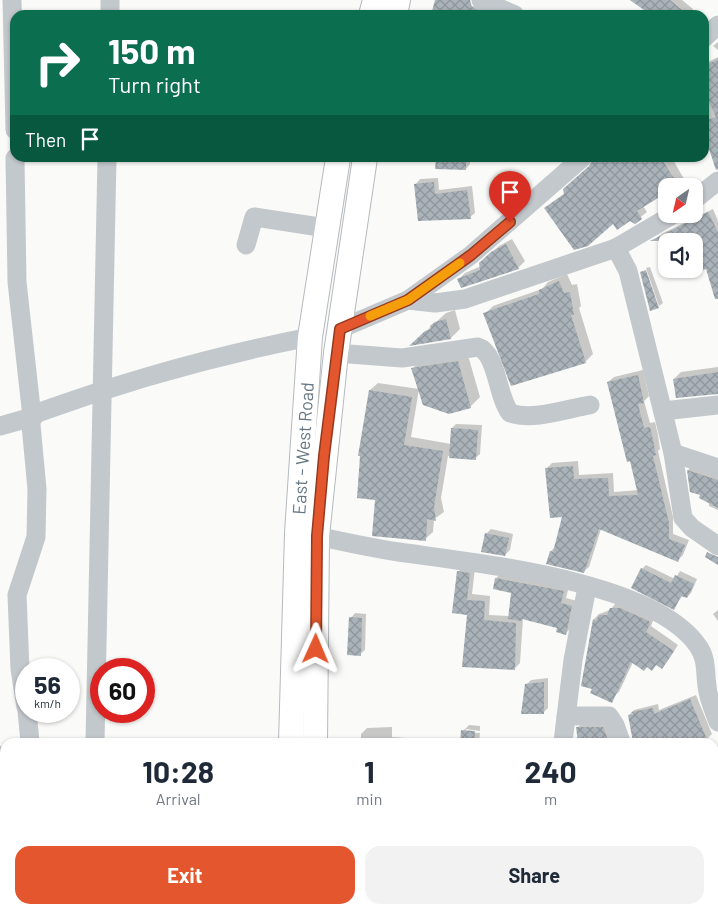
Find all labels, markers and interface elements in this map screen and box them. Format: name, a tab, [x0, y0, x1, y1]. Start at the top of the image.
text: 150 m	[108, 29, 195, 71]
icon: right	[25, 30, 90, 95]
text: Turn right	[108, 71, 201, 97]
icon: arrive	[76, 125, 104, 153]
text: Then	[25, 128, 66, 151]
pin	[489, 171, 531, 222]
icon: arrive	[496, 178, 524, 206]
north arrow	[658, 178, 702, 222]
map controls	[658, 178, 703, 278]
button: sound	[658, 233, 703, 278]
street label: East - West Road	[287, 381, 318, 515]
position arrow	[289, 622, 341, 674]
speed limit sign: 60	[90, 658, 155, 723]
text: 56	[34, 669, 61, 699]
text: km/h	[34, 696, 61, 710]
text: 10:28	[142, 753, 214, 789]
text: 1	[364, 753, 375, 789]
text: 240	[525, 753, 577, 789]
text: Arrival	[156, 789, 201, 808]
text: min	[356, 789, 382, 808]
text: m	[544, 789, 557, 808]
button: Exit	[15, 846, 355, 904]
button: Share	[365, 846, 704, 904]

